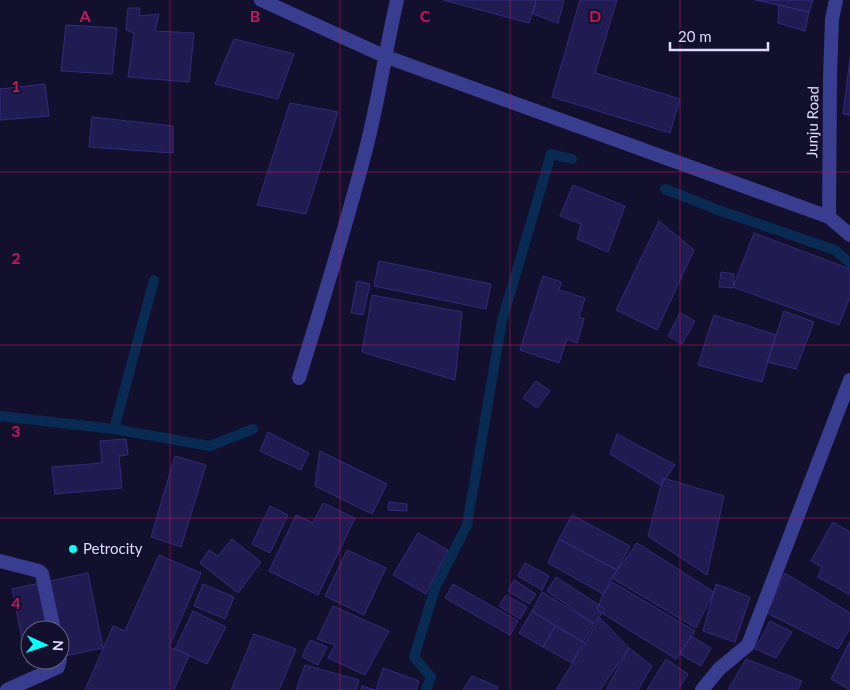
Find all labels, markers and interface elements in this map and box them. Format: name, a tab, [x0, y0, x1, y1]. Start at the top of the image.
text: A	[78, 6, 91, 25]
text: B	[250, 6, 260, 25]
text: C	[420, 6, 431, 25]
text: D	[589, 6, 601, 25]
scale bar	[670, 20, 768, 52]
text: 20 m	[678, 27, 712, 45]
text: 1	[11, 76, 21, 95]
street label: Junju Road	[802, 86, 822, 158]
text: 2	[11, 248, 21, 267]
text: 3	[11, 421, 21, 440]
place label: Petrocity	[83, 539, 143, 557]
marker: Petrocity	[67, 543, 79, 555]
text: 4	[11, 593, 21, 612]
north arrow	[20, 620, 70, 670]
text: N	[50, 640, 67, 652]

